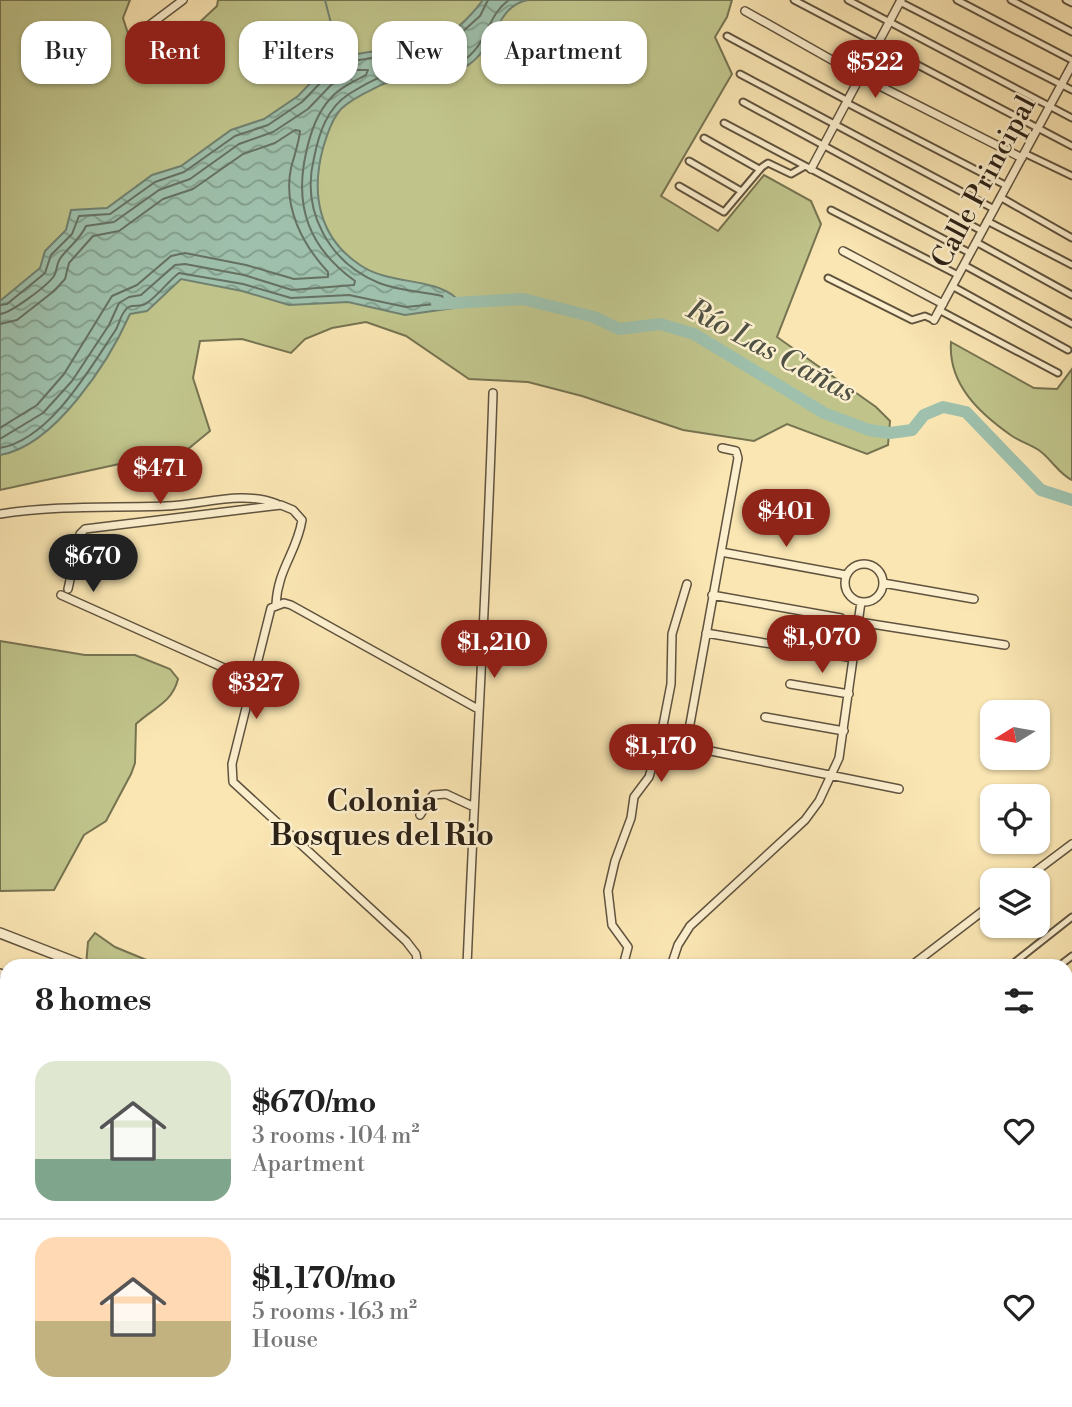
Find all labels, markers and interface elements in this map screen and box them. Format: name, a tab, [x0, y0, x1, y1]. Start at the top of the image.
chip: Buy	[21, 21, 111, 84]
chip: Rent	[125, 21, 225, 84]
chip: Filters	[239, 21, 358, 84]
chip: New	[372, 21, 467, 84]
chip: Apartment	[481, 21, 647, 84]
pin: $522	[834, 41, 916, 100]
text: $522	[847, 49, 903, 77]
street label: Calle Principal	[924, 90, 1044, 274]
water label: Río Las Cañas	[679, 290, 862, 412]
pin: $471	[119, 447, 201, 506]
text: $471	[133, 455, 187, 483]
pin: $401	[745, 490, 827, 549]
text: $401	[758, 498, 814, 526]
pin: $670	[52, 534, 134, 594]
text: $670	[65, 543, 121, 571]
pin: $1,070	[765, 616, 879, 675]
pin: $1,210	[437, 620, 551, 680]
text: $1,070	[783, 624, 861, 652]
text: $1,210	[457, 629, 531, 657]
pin: $327	[215, 662, 297, 721]
text: $327	[228, 670, 284, 698]
north arrow	[980, 700, 1050, 770]
map controls	[980, 700, 1050, 938]
pin: $1,170	[604, 724, 718, 784]
text: $1,170	[625, 733, 697, 761]
district label: Colonia Bosques del Rio	[270, 783, 494, 855]
button: locate	[980, 784, 1050, 854]
button: layers	[980, 868, 1050, 938]
text: 8 homes	[35, 982, 151, 1020]
icon: filters	[1000, 982, 1038, 1020]
text: $670/mo	[252, 1084, 377, 1122]
icon: home	[91, 1089, 175, 1173]
icon: heart	[1000, 1112, 1038, 1150]
text: 3 rooms · 104 m²	[252, 1122, 420, 1150]
text: Apartment	[252, 1150, 365, 1178]
text: $1,170/mo	[252, 1260, 396, 1298]
icon: home	[91, 1265, 175, 1349]
icon: heart	[1000, 1288, 1038, 1326]
text: 5 rooms · 163 m²	[252, 1298, 417, 1326]
text: House	[252, 1326, 318, 1354]

